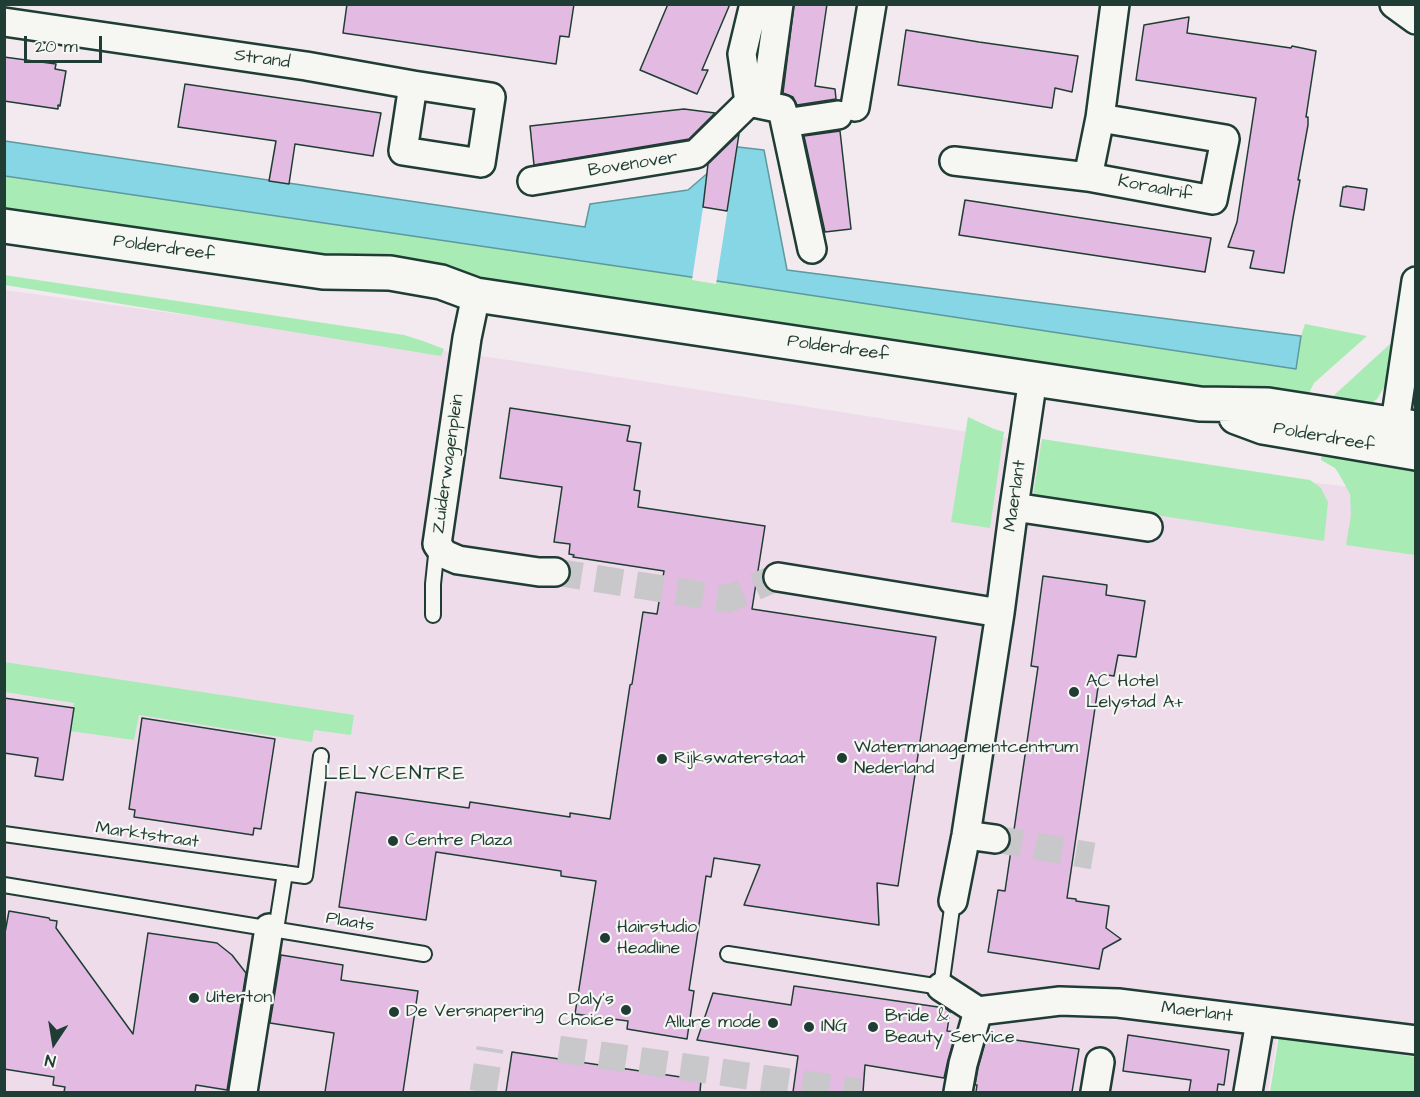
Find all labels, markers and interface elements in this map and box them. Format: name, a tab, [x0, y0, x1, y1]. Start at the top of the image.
scale bar	[27, 24, 105, 62]
text: 20 m	[35, 34, 78, 59]
street label: Strand	[233, 45, 291, 75]
street label: Bovenover	[587, 147, 679, 183]
street label: Koraalrif	[1116, 171, 1194, 207]
street label: Polderdreef	[112, 231, 216, 267]
street label: Polderdreef	[786, 331, 890, 367]
street label: Zuiderwagenplein	[428, 393, 470, 535]
street label: Polderdreef	[1272, 418, 1376, 458]
street label: Maerlant	[1000, 459, 1032, 533]
place label: AC Hotel Lelystad A+	[1086, 671, 1184, 714]
marker: AC Hotel Lelystad A+	[1067, 685, 1081, 699]
place label: Watermanagementcentrum Nederland	[854, 737, 1078, 780]
place label: Rijkswaterstaat	[674, 748, 805, 770]
marker: Watermanagementcentrum Nederland	[835, 751, 849, 765]
marker: Rijkswaterstaat	[655, 752, 669, 766]
district label: LELYCENTRE	[324, 763, 466, 787]
street label: Marktstraat	[94, 818, 200, 854]
place label: Centre Plaza	[405, 830, 512, 852]
marker: Centre Plaza	[386, 834, 400, 848]
street label: Plaats	[324, 908, 376, 938]
place label: Hairstudio Headline	[617, 917, 697, 960]
marker: Hairstudio Headline	[598, 931, 612, 945]
place label: Uiterton	[206, 987, 272, 1009]
place label: Daly's Choice	[558, 989, 614, 1032]
marker: Uiterton	[187, 991, 201, 1005]
street label: Maerlant	[1160, 998, 1234, 1028]
place label: De Versnapering	[406, 1001, 543, 1023]
marker: Daly's Choice	[619, 1003, 633, 1017]
marker: De Versnapering	[387, 1005, 401, 1019]
place label: Bride & Beauty Service	[885, 1006, 1015, 1048]
place label: Allure mode	[665, 1012, 761, 1034]
north arrow	[24, 1013, 84, 1073]
marker: Allure mode	[766, 1016, 780, 1030]
place label: ING	[821, 1016, 847, 1038]
marker: ING	[802, 1020, 816, 1034]
marker: Bride & Beauty Service	[866, 1020, 880, 1034]
text: N	[43, 1049, 57, 1072]

